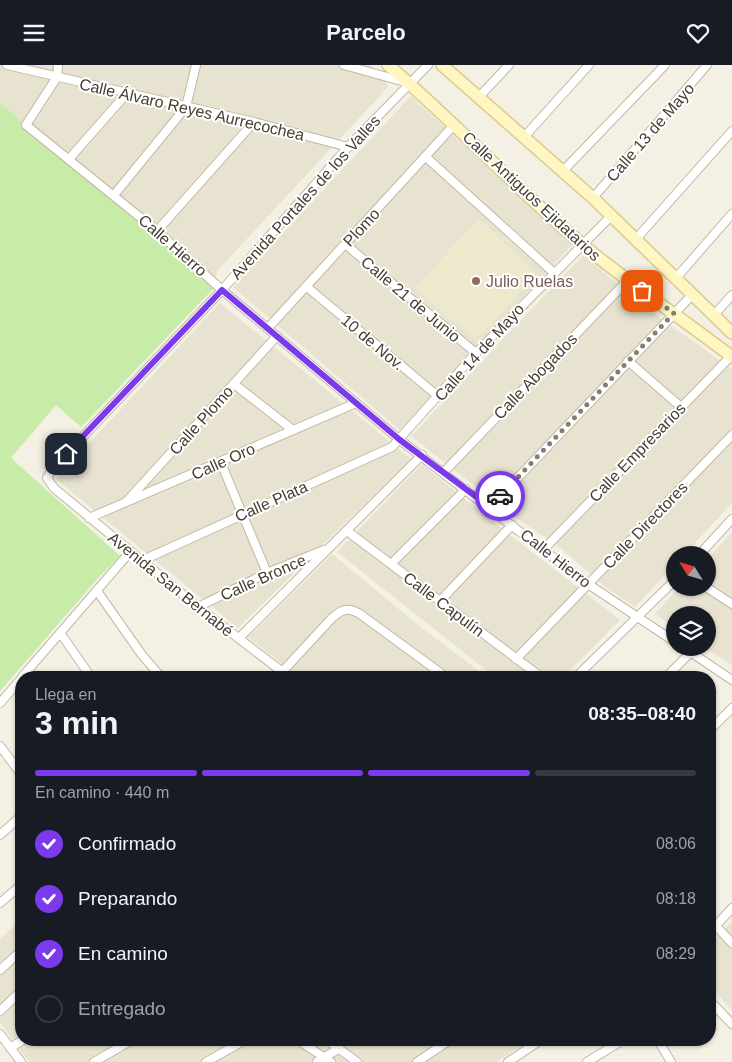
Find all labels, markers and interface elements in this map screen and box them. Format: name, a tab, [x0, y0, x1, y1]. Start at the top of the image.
icon: menu	[20, 19, 48, 47]
icon: heart	[684, 19, 712, 47]
text: Parcelo	[326, 20, 406, 45]
street label: Calle Álvaro Reyes Aurrecochea	[78, 74, 306, 144]
street label: Calle 13 de Mayo	[603, 80, 698, 185]
street label: Avenida Portales de los Valles	[227, 112, 384, 283]
street label: Calle Antiguos Ejidatarios	[460, 128, 604, 264]
street label: Plomo	[340, 205, 383, 250]
street label: Calle Hierro	[135, 211, 210, 280]
street label: Calle 21 de Junio	[358, 253, 464, 346]
pin	[621, 270, 663, 312]
place label: Julio Ruelas	[486, 273, 573, 290]
marker: Julio Ruelas	[470, 275, 482, 287]
icon: bag	[628, 277, 656, 305]
street label: Calle 14 de Mayo	[431, 300, 527, 404]
street label: 10 de Nov.	[338, 311, 407, 373]
street label: Calle Abogados	[490, 330, 580, 423]
street label: Calle Plomo	[166, 383, 237, 458]
street label: Calle Empresarios	[586, 399, 689, 505]
pin	[45, 433, 87, 475]
icon: home	[52, 440, 80, 468]
street label: Calle Oro	[189, 440, 258, 483]
courier	[475, 471, 525, 521]
street label: Calle Plata	[232, 478, 310, 525]
street label: Calle Directores	[600, 479, 691, 572]
icon: car	[486, 482, 514, 510]
street label: Calle Hierro	[517, 526, 594, 591]
street label: Avenida San Bernabé	[105, 529, 236, 640]
north arrow	[666, 546, 716, 596]
map controls	[666, 546, 716, 656]
street label: Calle Bronce	[218, 551, 309, 604]
street label: Calle Capulín	[400, 569, 487, 640]
button: layers	[666, 606, 716, 656]
text: Llega en	[35, 686, 96, 703]
text: 08:35–08:40	[588, 703, 696, 724]
text: 3 min	[35, 705, 119, 741]
text: En camino · 440 m	[35, 784, 169, 801]
icon: check	[35, 830, 63, 858]
text: Confirmado	[78, 833, 176, 854]
text: 08:06	[656, 835, 696, 852]
icon: check	[35, 885, 63, 913]
text: Preparando	[78, 888, 177, 909]
text: 08:18	[656, 890, 696, 907]
icon: check	[35, 940, 63, 968]
text: En camino	[78, 943, 168, 964]
text: 08:29	[656, 945, 696, 962]
text: Entregado	[78, 998, 166, 1019]

